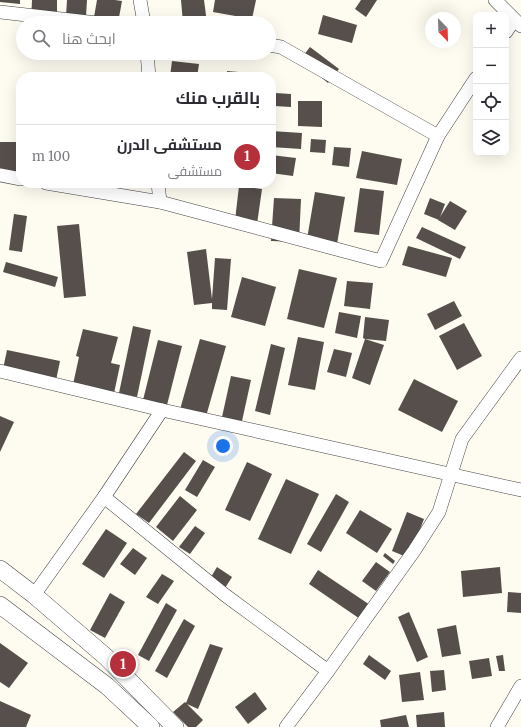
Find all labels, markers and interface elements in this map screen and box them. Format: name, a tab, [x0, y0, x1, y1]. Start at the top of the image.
north arrow	[425, 12, 461, 48]
map controls	[473, 12, 509, 156]
button: +	[473, 12, 509, 48]
search box	[16, 16, 276, 60]
icon: search	[30, 27, 52, 49]
text: ابحث هنا	[62, 29, 116, 48]
button: −	[473, 48, 509, 84]
button: locate	[473, 84, 509, 120]
text: بالقرب منك	[176, 87, 260, 109]
button: layers	[473, 120, 509, 156]
text: مستشفى الدرن	[117, 135, 222, 154]
text: 100 m	[32, 148, 70, 165]
text: 1	[244, 148, 250, 165]
text: مستشفى	[168, 163, 222, 180]
your location	[213, 436, 233, 456]
pin: 1	[110, 649, 136, 679]

